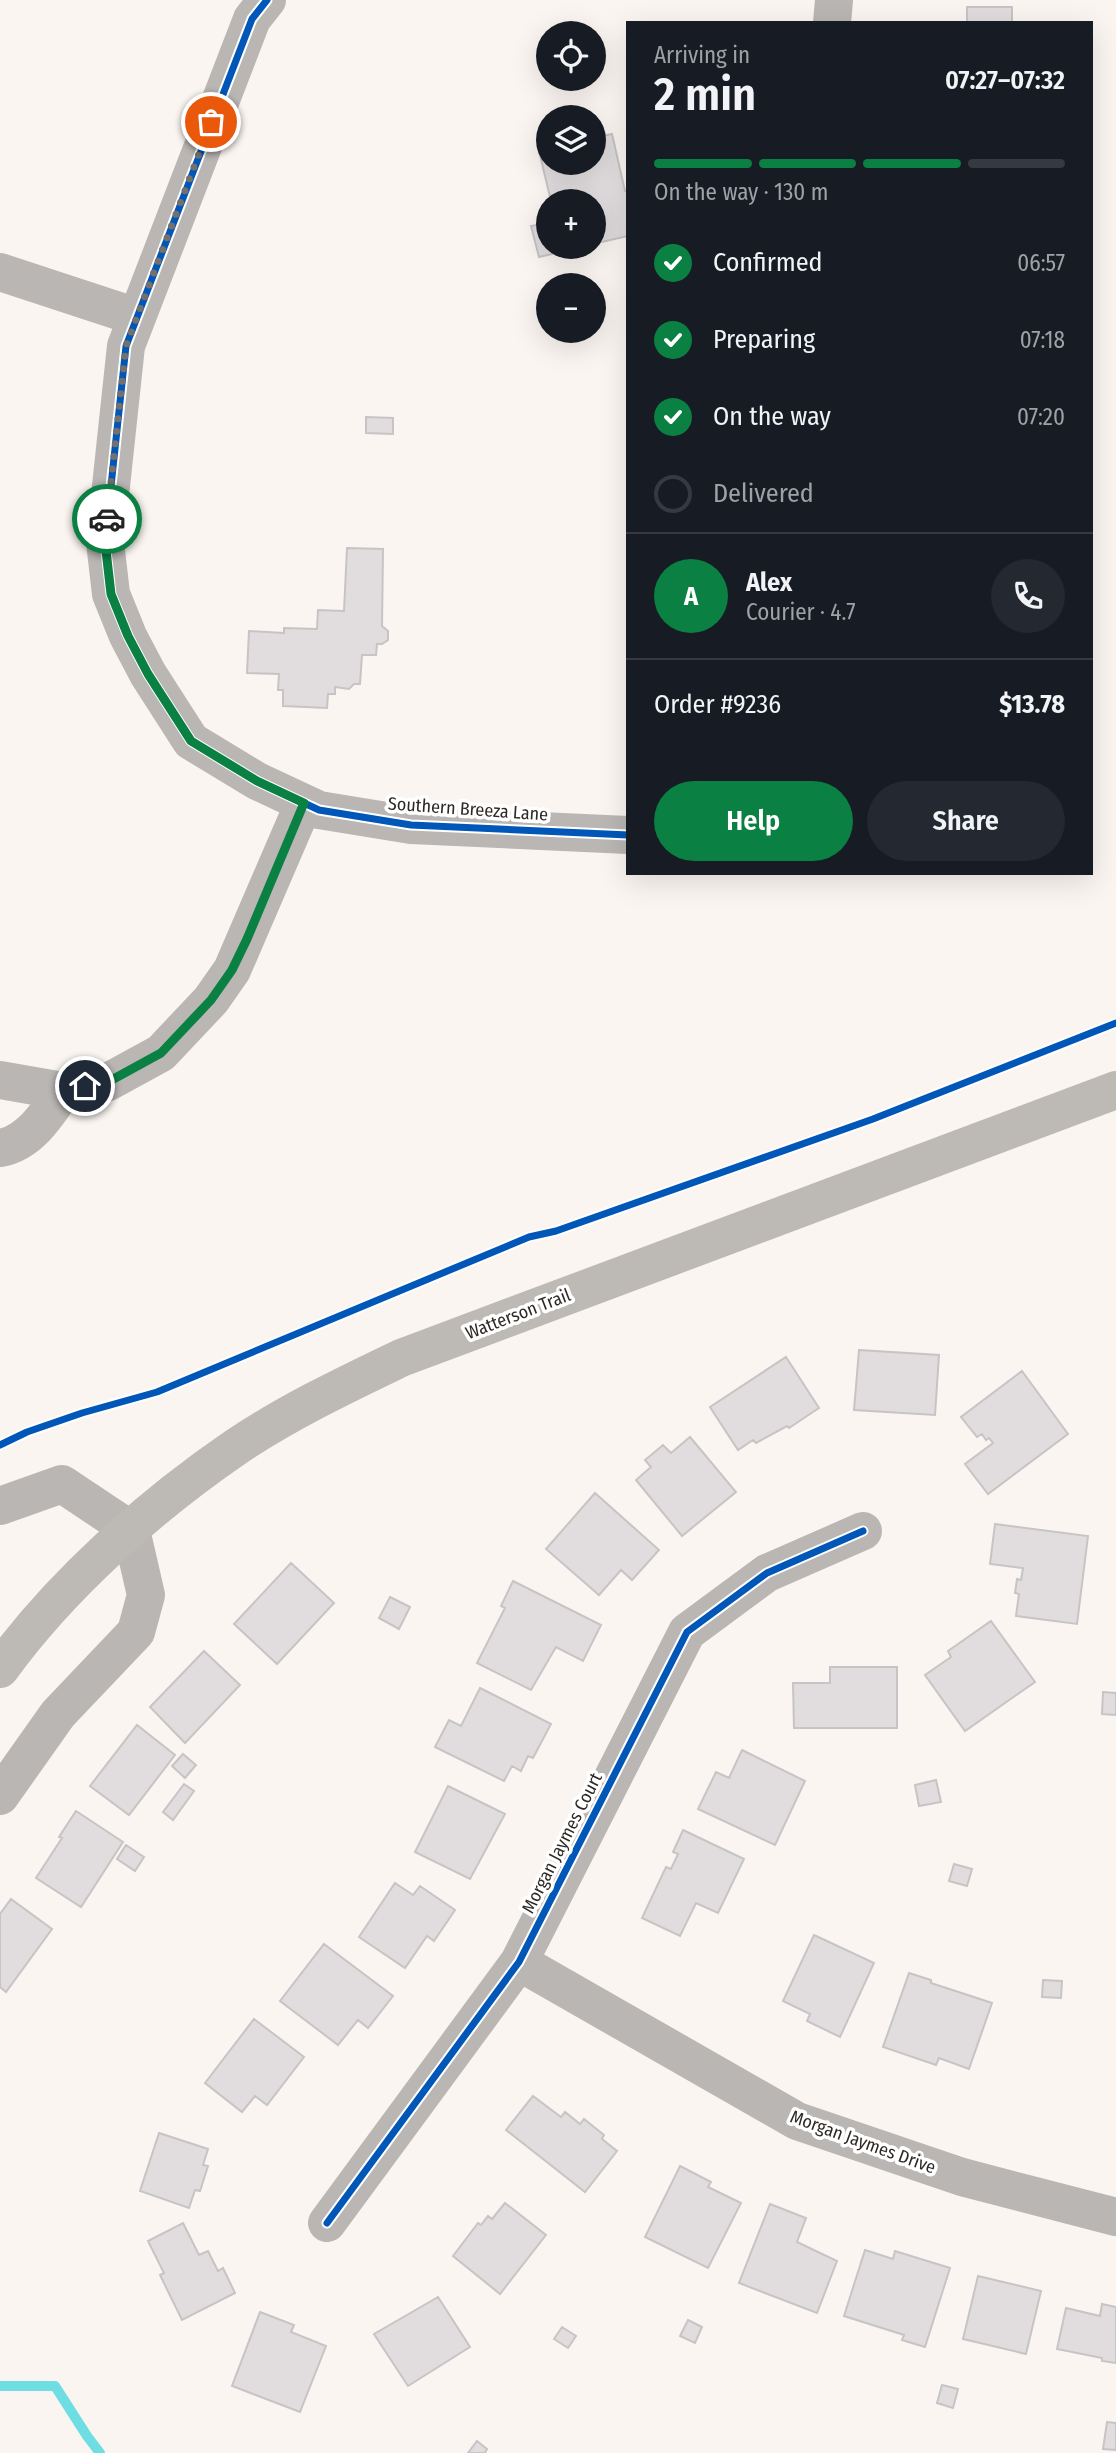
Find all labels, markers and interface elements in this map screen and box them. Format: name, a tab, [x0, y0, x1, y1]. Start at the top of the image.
map controls	[536, 21, 606, 343]
button: locate	[536, 21, 606, 91]
text: Arriving in	[654, 41, 750, 69]
text: 07:27–07:32	[945, 65, 1065, 96]
text: 2 min	[654, 67, 756, 122]
pin	[181, 92, 241, 152]
icon: bag	[192, 103, 230, 141]
button: layers	[536, 105, 606, 175]
text: On the way · 130 m	[654, 178, 828, 206]
button: +	[536, 189, 606, 259]
icon: check	[654, 244, 692, 282]
text: Confirmed	[713, 247, 823, 278]
text: 06:57	[1017, 249, 1065, 277]
button: −	[536, 273, 606, 343]
icon: check	[654, 321, 692, 359]
text: Preparing	[713, 324, 815, 355]
text: 07:18	[1020, 326, 1065, 354]
icon: check	[654, 398, 692, 436]
text: On the way	[713, 401, 831, 432]
text: 07:20	[1017, 403, 1065, 431]
text: Delivered	[713, 478, 814, 509]
courier	[72, 484, 142, 554]
icon: car	[88, 500, 126, 538]
button: phone	[991, 559, 1065, 633]
text: Alex	[746, 567, 792, 598]
text: A	[684, 581, 698, 612]
text: Courier · 4.7	[746, 598, 856, 626]
text: Order #9236	[654, 689, 781, 720]
text: $13.78	[999, 689, 1065, 720]
button: Help	[654, 781, 853, 861]
button: Share	[867, 781, 1065, 861]
street label: Southern Breeza Lane	[387, 792, 549, 826]
pin	[55, 1056, 115, 1116]
icon: home	[66, 1067, 104, 1105]
street label: Watterson Trail	[462, 1284, 574, 1344]
street label: Morgan Jaymes Court	[517, 1769, 607, 1917]
street label: Morgan Jaymes Drive	[787, 2105, 939, 2179]

